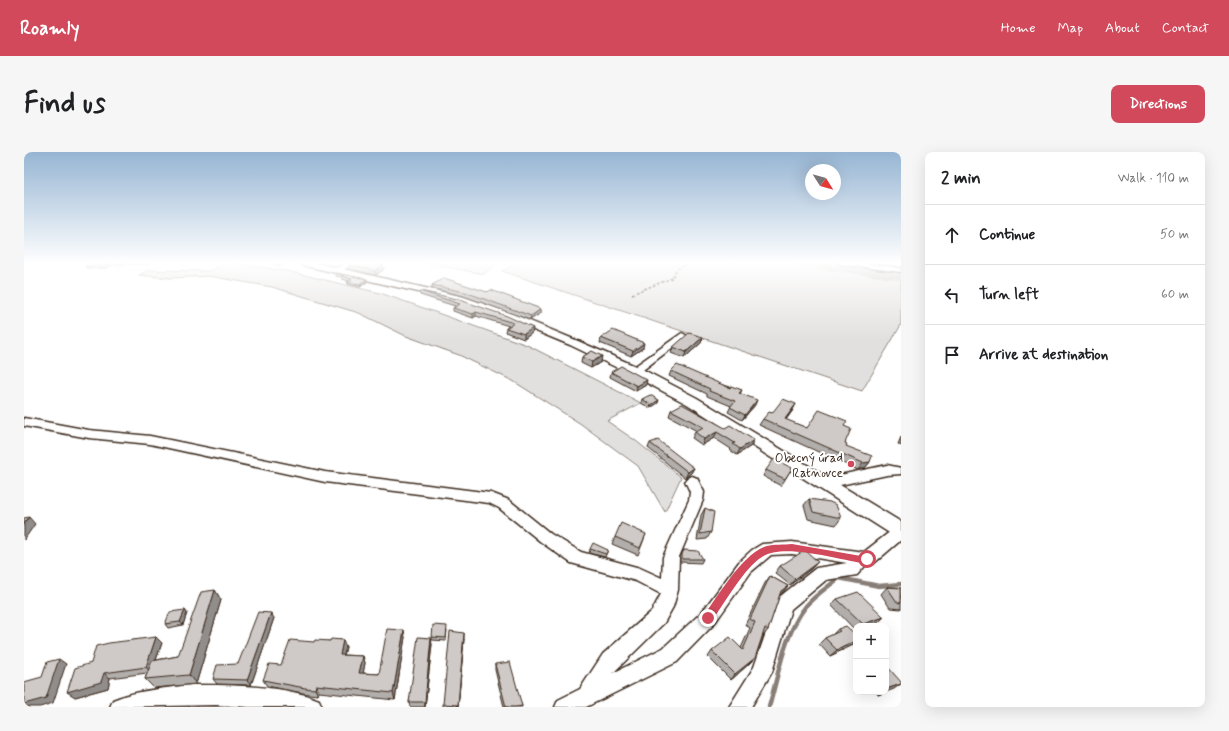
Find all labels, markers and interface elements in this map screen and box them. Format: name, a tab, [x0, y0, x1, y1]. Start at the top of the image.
text: Roamly	[20, 16, 79, 41]
text: Home	[1001, 19, 1035, 37]
text: Map	[1057, 19, 1083, 37]
text: About	[1105, 19, 1140, 37]
text: Contact	[1162, 19, 1209, 37]
button: Directions	[1111, 85, 1205, 123]
text: Find us	[24, 86, 105, 123]
north arrow	[805, 164, 841, 200]
text: 2 min	[941, 167, 981, 189]
text: Walk · 110 m	[1118, 170, 1189, 187]
icon: ahead	[941, 224, 963, 246]
text: Continue	[979, 225, 1035, 245]
text: 50 m	[1160, 226, 1189, 243]
icon: left	[941, 284, 963, 306]
text: Turn left	[979, 285, 1039, 305]
text: 60 m	[1161, 286, 1189, 303]
icon: arrive	[941, 344, 963, 366]
text: Arrive at destination	[979, 345, 1108, 365]
place label: Obecný úrad Ratnovce	[775, 450, 843, 482]
marker: Obecný úrad Ratnovce	[846, 459, 856, 469]
route start	[858, 550, 876, 568]
route end	[699, 609, 717, 627]
map controls	[853, 623, 889, 695]
button: +	[853, 623, 889, 659]
button: −	[853, 659, 889, 695]

